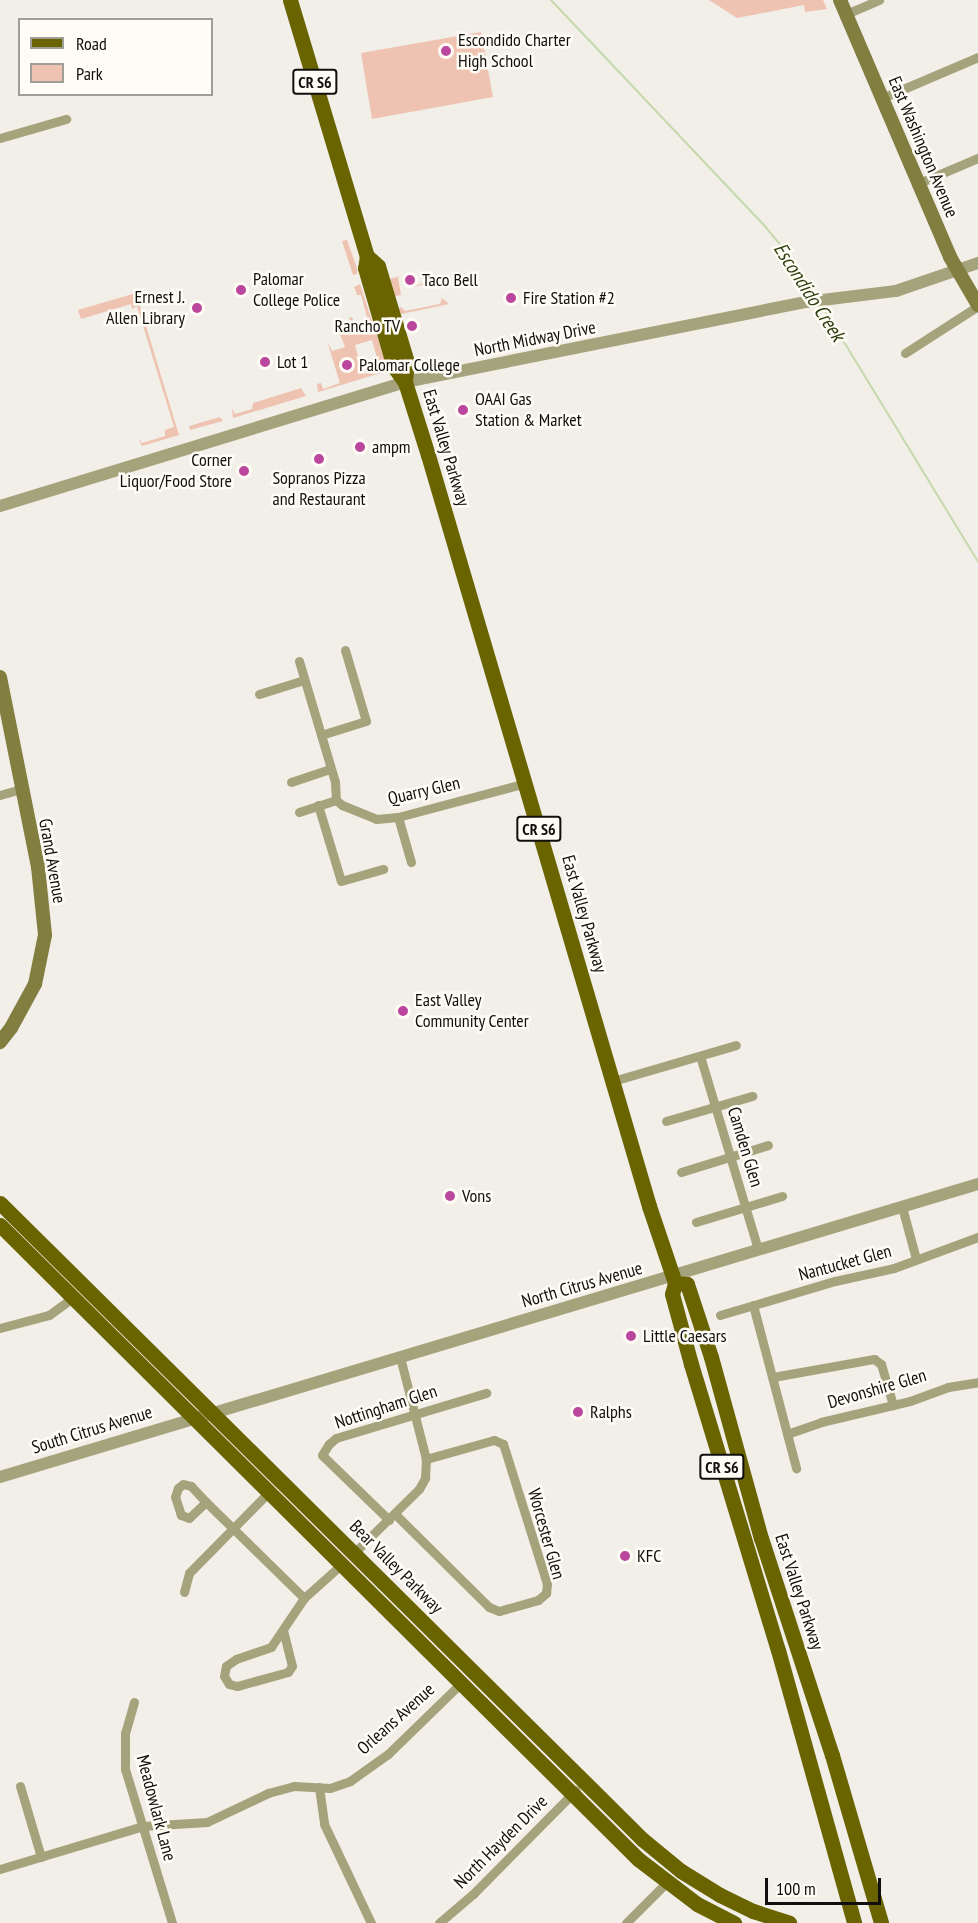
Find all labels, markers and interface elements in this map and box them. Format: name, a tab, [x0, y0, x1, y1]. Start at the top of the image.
legend	[18, 18, 213, 96]
place label: Escondido Charter High School	[458, 30, 571, 72]
text: Road	[76, 32, 107, 55]
marker: Escondido Charter High School	[439, 44, 453, 58]
text: Park	[76, 62, 103, 85]
road number: CR S6	[291, 69, 339, 95]
street label: East Washington Avenue	[883, 73, 963, 221]
water label: Escondido Creek	[768, 238, 850, 346]
place label: Palomar College Police	[253, 269, 340, 312]
place label: Taco Bell	[422, 269, 478, 291]
marker: Taco Bell	[403, 273, 417, 287]
marker: Palomar College Police	[234, 283, 248, 297]
place label: Ernest J. Allen Library	[106, 287, 185, 330]
place label: Fire Station #2	[523, 287, 615, 309]
marker: Fire Station #2	[504, 291, 518, 305]
marker: Ernest J. Allen Library	[190, 301, 204, 315]
place label: Rancho TV	[334, 315, 400, 337]
street label: North Midway Drive	[472, 317, 598, 361]
marker: Rancho TV	[405, 319, 419, 333]
place label: Lot 1	[277, 351, 308, 373]
place label: Palomar College	[359, 354, 460, 376]
marker: Lot 1	[258, 355, 272, 369]
marker: Palomar College	[340, 358, 354, 372]
street label: East Valley Parkway	[418, 387, 474, 509]
place label: OAAI Gas Station & Market	[475, 389, 582, 432]
marker: OAAI Gas Station & Market	[456, 403, 470, 417]
place label: ampm	[372, 436, 410, 458]
marker: ampm	[353, 440, 367, 454]
place label: Corner Liquor/Food Store	[120, 450, 232, 492]
marker: Sopranos Pizza and Restaurant	[312, 452, 326, 466]
marker: Corner Liquor/Food Store	[237, 464, 251, 478]
place label: Sopranos Pizza and Restaurant	[272, 468, 366, 510]
street label: Quarry Glen	[386, 772, 462, 810]
road number: CR S6	[515, 816, 563, 842]
street label: Grand Avenue	[34, 817, 70, 905]
street label: East Valley Parkway	[557, 852, 611, 976]
place label: East Valley Community Center	[415, 990, 529, 1032]
marker: East Valley Community Center	[396, 1004, 410, 1018]
street label: Camden Glen	[723, 1105, 767, 1189]
place label: Vons	[462, 1185, 491, 1207]
marker: Vons	[443, 1189, 457, 1203]
street label: Nantucket Glen	[796, 1240, 894, 1286]
street label: North Citrus Avenue	[519, 1257, 645, 1313]
place label: Little Caesars	[643, 1325, 727, 1347]
marker: Little Caesars	[624, 1329, 638, 1343]
street label: Devonshire Glen	[825, 1365, 929, 1413]
street label: Nottingham Glen	[332, 1380, 440, 1434]
street label: South Citrus Avenue	[29, 1401, 155, 1459]
place label: Ralphs	[590, 1401, 632, 1423]
marker: Ralphs	[571, 1405, 585, 1419]
road number: CR S6	[698, 1454, 746, 1480]
street label: Worcester Glen	[523, 1486, 569, 1582]
street label: Bear Valley Parkway	[344, 1515, 448, 1619]
street label: East Valley Parkway	[770, 1531, 828, 1653]
place label: KFC	[637, 1545, 662, 1567]
marker: KFC	[618, 1549, 632, 1563]
street label: Orleans Avenue	[353, 1679, 439, 1759]
street label: Meadowlark Lane	[131, 1753, 181, 1863]
street label: North Hayden Drive	[450, 1791, 552, 1893]
scale bar	[768, 1866, 884, 1904]
text: 100 m	[776, 1877, 816, 1900]

